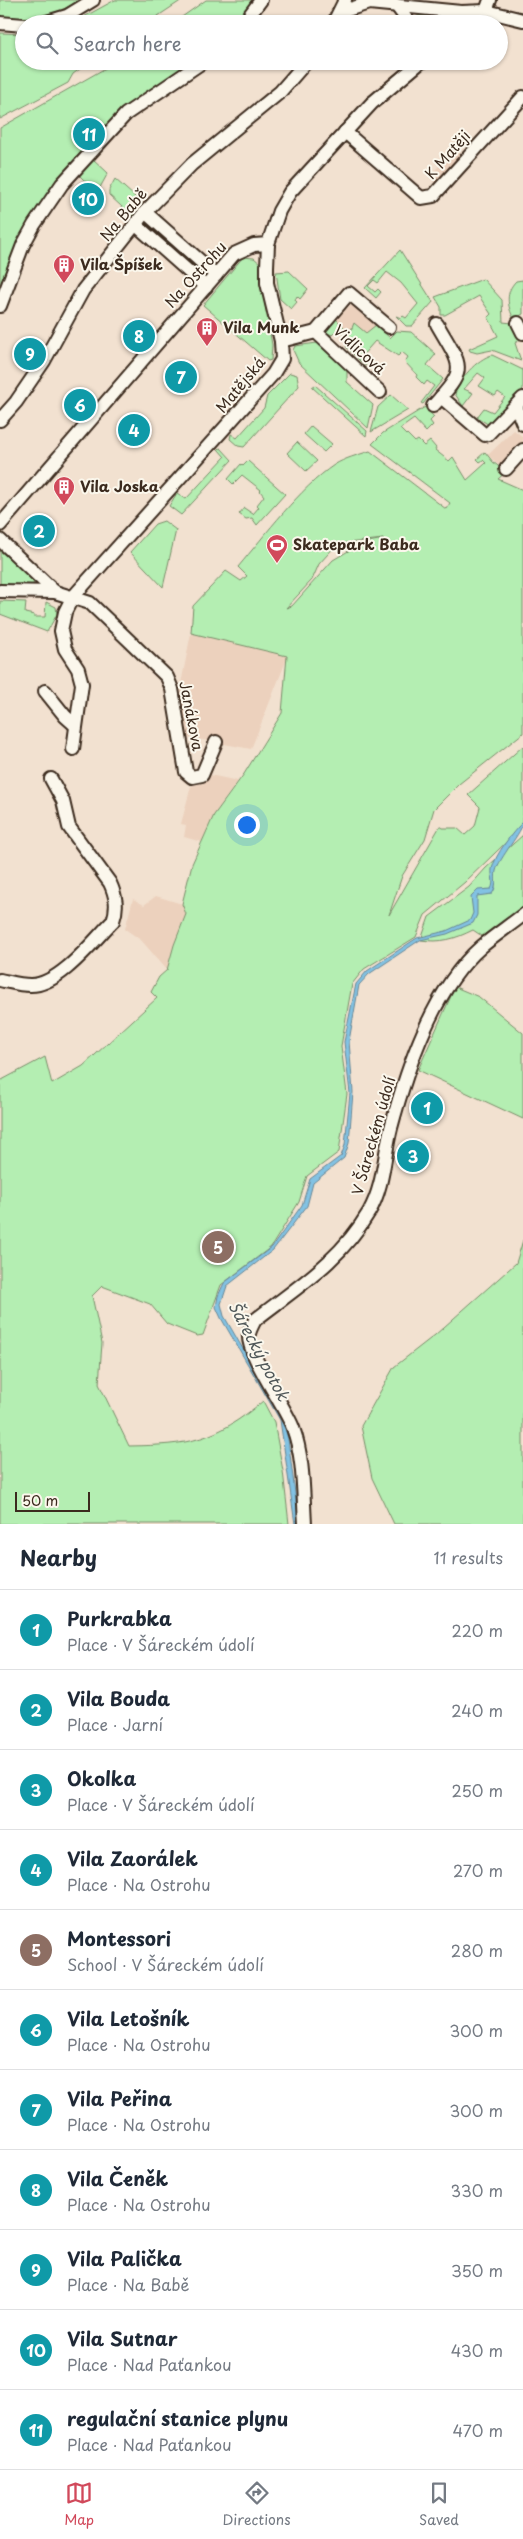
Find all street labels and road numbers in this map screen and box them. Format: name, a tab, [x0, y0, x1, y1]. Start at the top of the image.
street label: K Matěji	[419, 124, 475, 184]
street label: Na Babě	[94, 183, 152, 246]
street label: Na Ostrohu	[159, 236, 231, 312]
street label: Vidlicová	[329, 319, 392, 380]
street label: Matějská	[210, 350, 271, 417]
street label: Janákova	[174, 679, 211, 753]
street label: V Šáreckém údolí	[345, 1073, 401, 1198]

